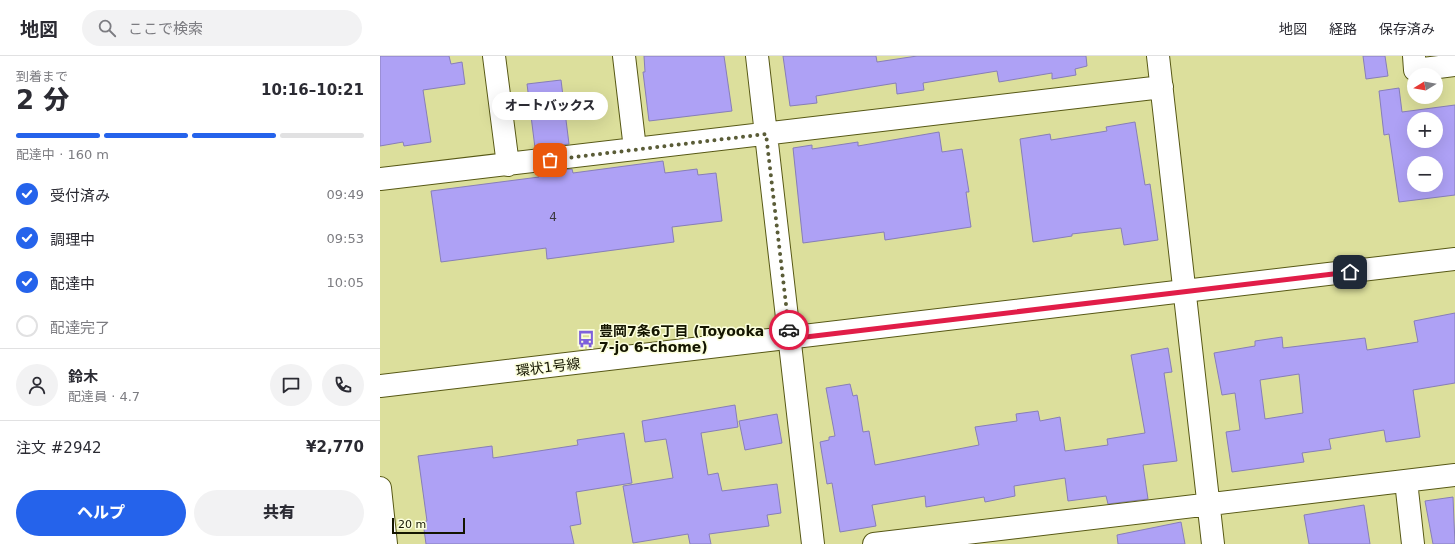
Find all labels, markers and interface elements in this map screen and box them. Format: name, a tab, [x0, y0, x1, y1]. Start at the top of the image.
search box	[82, 10, 362, 46]
icon: search	[96, 17, 118, 39]
text: 地図	[20, 18, 58, 40]
text: ここで検索	[128, 20, 203, 38]
text: 地図	[1279, 21, 1307, 37]
text: 経路	[1329, 21, 1357, 37]
text: 保存済み	[1379, 21, 1435, 37]
north arrow	[1407, 68, 1443, 104]
map controls	[1407, 68, 1443, 192]
text: 到着まで	[16, 69, 68, 84]
text: 10:16–10:21	[261, 81, 364, 99]
text: 2 分	[16, 85, 69, 115]
callout: オートバックス	[492, 92, 608, 120]
text: オートバックス	[505, 98, 595, 113]
button: +	[1407, 112, 1443, 148]
pin	[533, 143, 567, 177]
text: 配達中 · 160 m	[16, 147, 109, 162]
icon: bag	[539, 149, 561, 171]
button: −	[1407, 156, 1443, 192]
icon: check	[16, 183, 38, 205]
text: 受付済み	[50, 187, 110, 205]
text: 09:49	[327, 187, 364, 202]
house number: 4	[549, 210, 557, 224]
icon: check	[16, 227, 38, 249]
text: 調理中	[50, 231, 95, 249]
text: 09:53	[327, 231, 364, 246]
pin	[1333, 255, 1367, 289]
icon: home	[1339, 261, 1361, 283]
icon: check	[16, 271, 38, 293]
text: 配達中	[50, 275, 95, 293]
text: 10:05	[327, 275, 364, 290]
courier	[769, 310, 809, 350]
text: 配達完了	[50, 319, 110, 337]
icon: car	[778, 319, 800, 341]
place label: 豊岡7条6丁目 (Toyooka 7-jo 6-chome)	[599, 323, 764, 355]
bus stop icon: 豊岡7条6丁目 (Toyooka 7-jo 6-chome)	[576, 329, 596, 349]
street label: 環状1号線	[515, 355, 581, 379]
button: person	[16, 364, 58, 406]
button: chat	[270, 364, 312, 406]
button: phone	[322, 364, 364, 406]
text: 鈴木	[68, 368, 98, 386]
text: 配達員 · 4.7	[68, 389, 140, 404]
text: ¥2,770	[306, 438, 364, 456]
text: 注文 #2942	[16, 439, 102, 457]
button: ヘルプ	[16, 490, 186, 536]
button: 共有	[194, 490, 364, 536]
scale bar	[392, 516, 465, 535]
text: 20 m	[398, 518, 426, 531]

